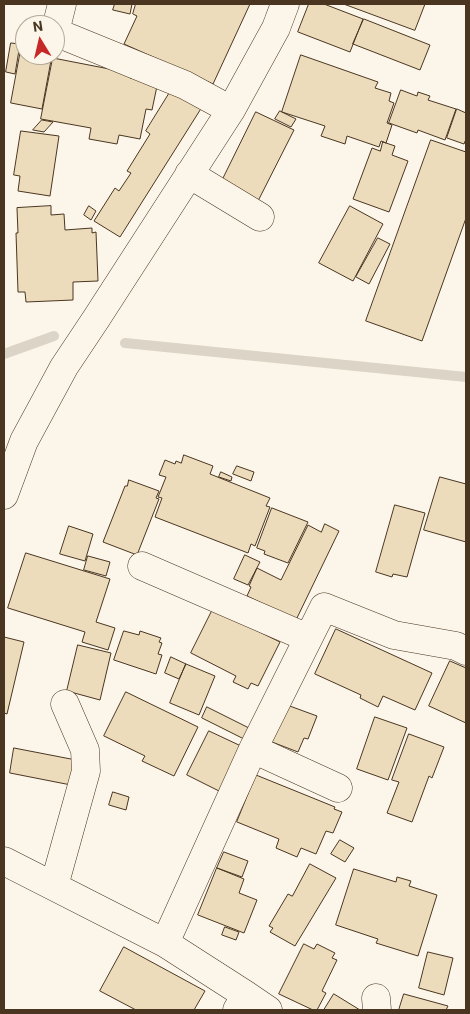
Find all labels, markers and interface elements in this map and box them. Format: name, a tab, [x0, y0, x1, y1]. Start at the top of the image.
north arrow	[15, 15, 65, 65]
text: N	[32, 17, 44, 35]

